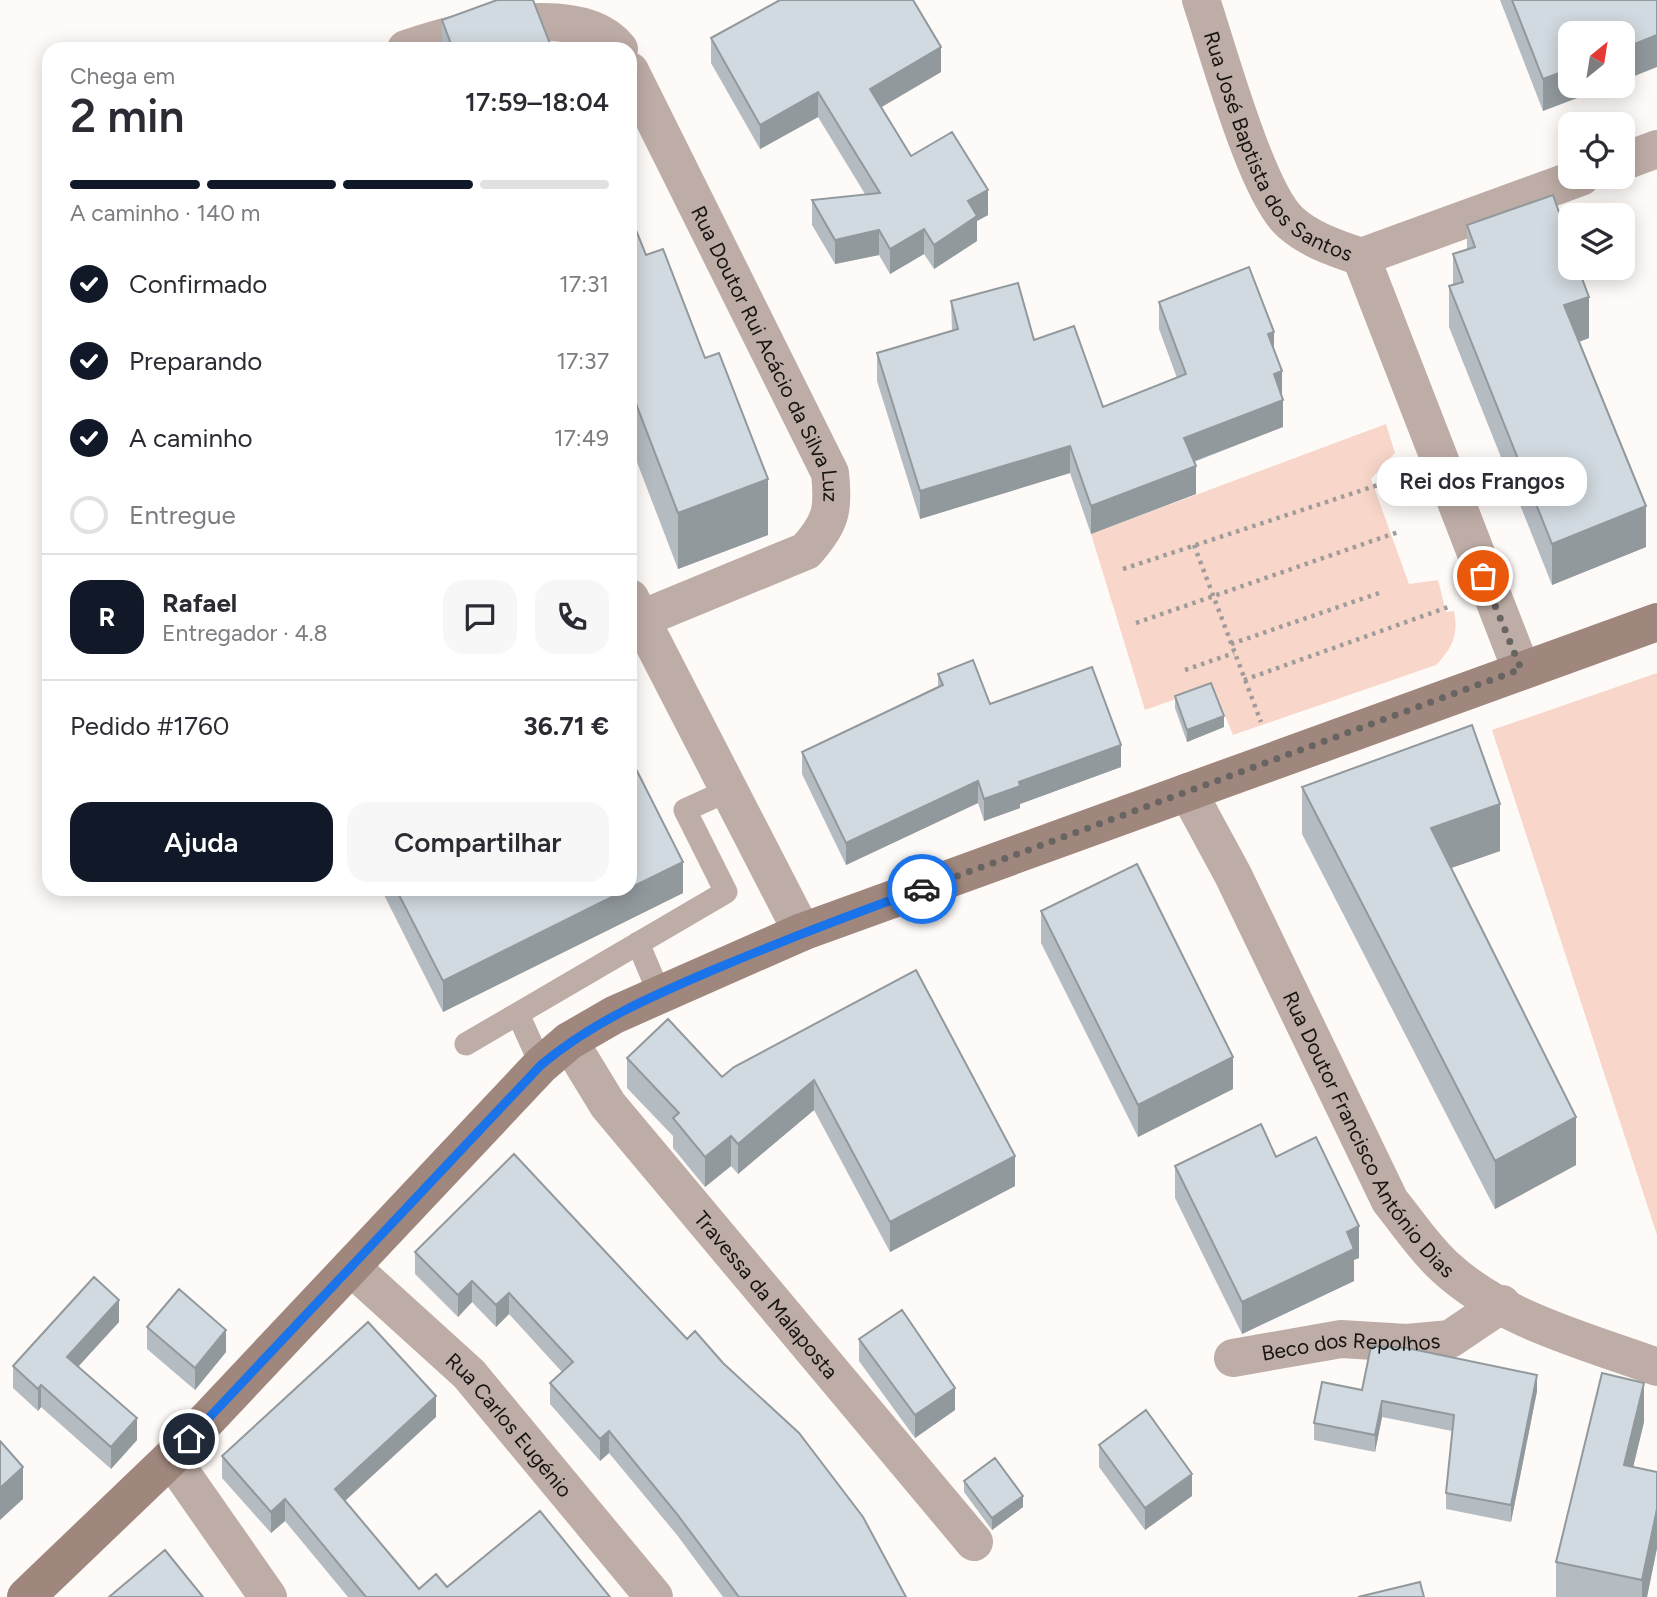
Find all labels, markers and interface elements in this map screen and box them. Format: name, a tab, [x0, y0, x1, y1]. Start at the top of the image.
north arrow	[1558, 21, 1634, 98]
map controls	[1558, 21, 1635, 280]
street label: Rua José Baptista dos Santos	[1199, 28, 1356, 266]
text: Chega em	[70, 62, 175, 90]
text: 17:59–18:04	[465, 86, 609, 118]
text: 2 min	[70, 88, 185, 144]
button: locate	[1558, 112, 1635, 189]
text: A caminho · 140 m	[70, 199, 260, 227]
street label: Rua Doutor Rui Acácio da Silva Luz	[686, 201, 844, 502]
button: layers	[1558, 203, 1635, 280]
icon: check	[70, 265, 108, 303]
text: Confirmado	[129, 268, 267, 300]
text: 17:31	[559, 270, 609, 298]
icon: check	[70, 342, 108, 380]
text: Preparando	[129, 345, 262, 377]
text: 17:37	[556, 347, 609, 375]
icon: check	[70, 419, 108, 457]
text: A caminho	[129, 422, 253, 454]
text: 17:49	[554, 424, 609, 452]
callout: Rei dos Frangos	[1378, 457, 1588, 506]
text: Rei dos Frangos	[1399, 467, 1565, 495]
text: Entregue	[129, 499, 236, 531]
pin	[1453, 546, 1513, 606]
icon: bag	[1464, 557, 1502, 595]
button: chat	[443, 580, 517, 654]
button: phone	[535, 580, 609, 654]
text: Rafael	[162, 587, 237, 619]
text: R	[99, 601, 115, 633]
text: Entregador · 4.8	[162, 619, 328, 647]
text: Pedido #1760	[70, 710, 229, 742]
text: 36.71 €	[523, 710, 609, 742]
button: Ajuda	[70, 802, 333, 882]
button: Compartilhar	[347, 802, 609, 882]
courier	[887, 854, 957, 924]
icon: car	[903, 870, 941, 908]
street label: Rua Doutor Francisco António Dias	[1278, 987, 1460, 1282]
street label: Travessa da Malaposta	[689, 1205, 844, 1383]
street label: Beco dos Repolhos	[1259, 1326, 1441, 1365]
street label: Rua Carlos Eugénio	[441, 1347, 578, 1502]
pin	[159, 1409, 219, 1469]
icon: home	[170, 1420, 208, 1458]

